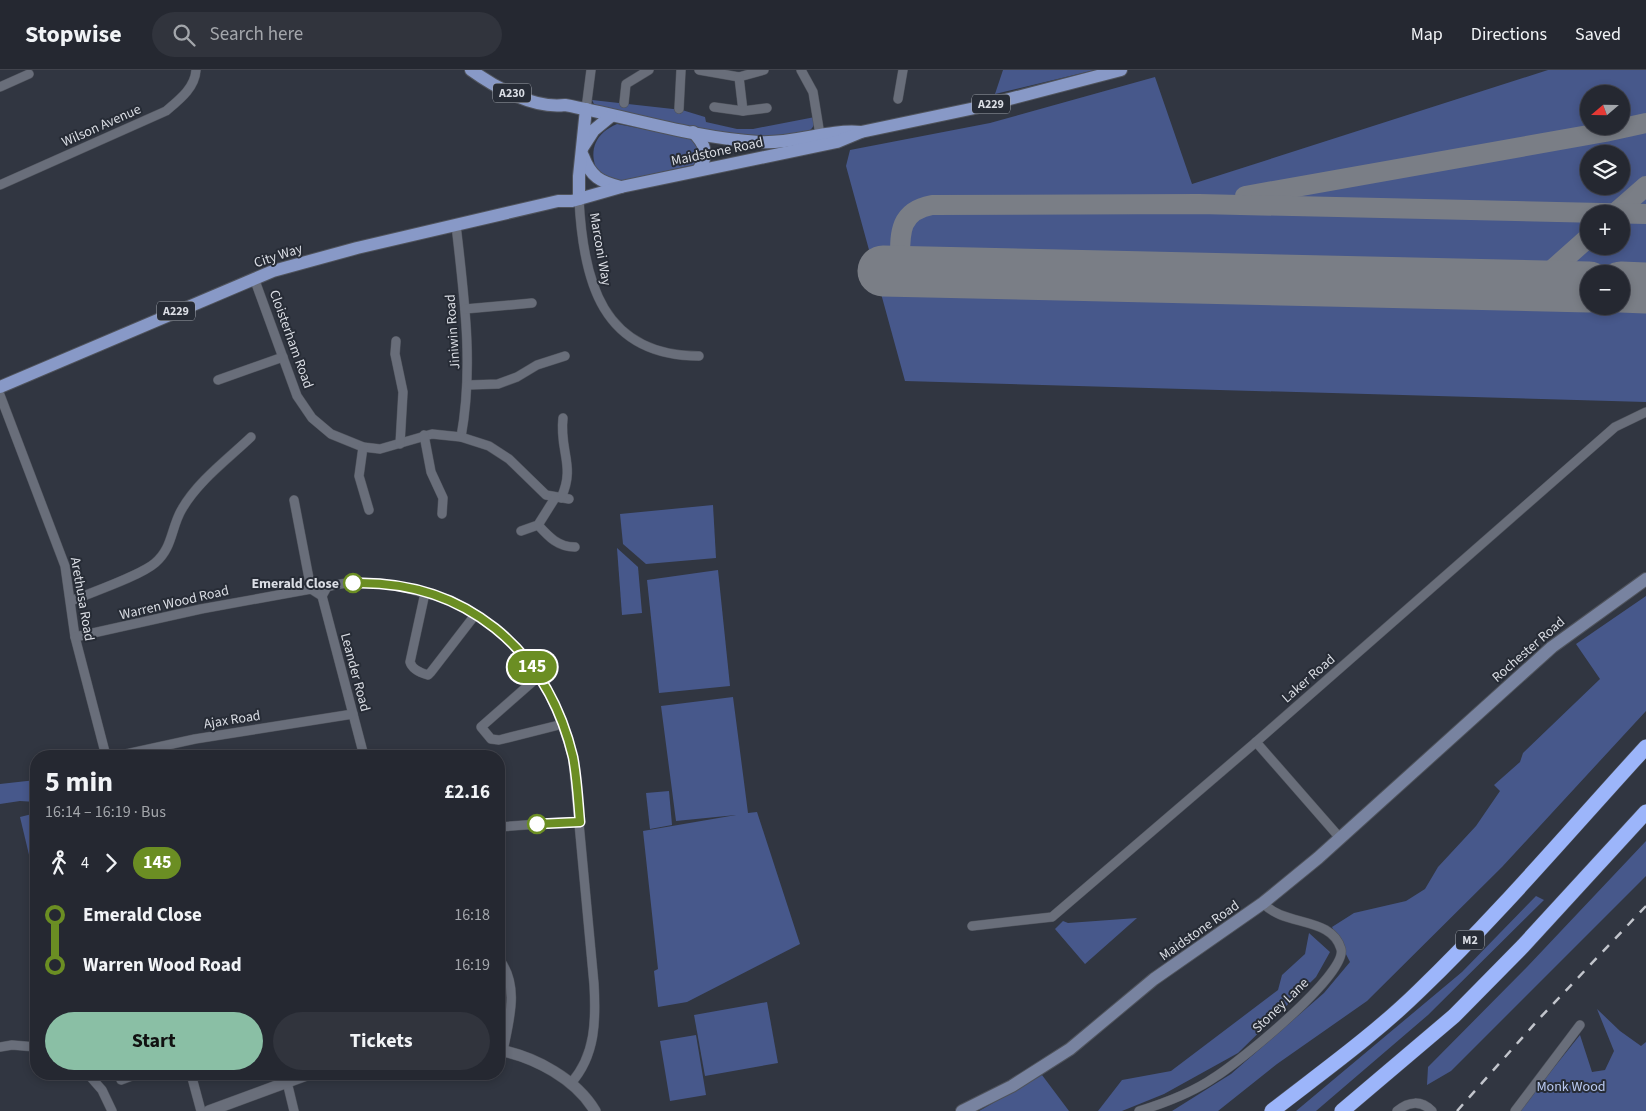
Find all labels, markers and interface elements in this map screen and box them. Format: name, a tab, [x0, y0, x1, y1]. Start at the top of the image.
search box	[152, 12, 502, 57]
text: Stopwise	[25, 17, 122, 52]
icon: search	[170, 21, 198, 49]
text: Search here	[210, 21, 303, 48]
text: Map	[1411, 22, 1443, 47]
text: Directions	[1471, 22, 1547, 47]
text: Saved	[1575, 22, 1621, 47]
road number: A230	[493, 83, 531, 102]
north arrow	[1580, 85, 1630, 135]
map controls	[1580, 85, 1630, 315]
road number: A229	[972, 94, 1010, 114]
street label: Wilson Avenue	[58, 99, 144, 152]
street label: Maidstone Road	[669, 132, 765, 171]
button: layers	[1580, 145, 1630, 195]
button: +	[1580, 205, 1630, 255]
street label: Marconi Way	[584, 211, 616, 288]
street label: City Way	[251, 239, 306, 273]
button: −	[1580, 265, 1630, 315]
street label: Cloisterham Road	[264, 287, 318, 391]
street label: Jiniwin Road	[440, 294, 466, 370]
road number: A229	[157, 302, 195, 320]
street label: Arethusa Road	[65, 556, 99, 643]
marker: Emerald Close	[343, 573, 363, 593]
place label: Emerald Close	[251, 574, 339, 594]
street label: Warren Wood Road	[118, 581, 231, 625]
street label: Rochester Road	[1488, 612, 1570, 687]
street label: Leander Road	[335, 631, 375, 714]
street label: Laker Road	[1277, 650, 1340, 708]
line badge: 145	[503, 651, 561, 683]
text: 145	[518, 654, 546, 679]
street label: Ajax Road	[202, 706, 262, 734]
text: 5 min	[45, 762, 113, 802]
text: £2.16	[444, 779, 490, 806]
text: 16:14 – 16:19 · Bus	[45, 801, 166, 823]
unlabelled marker	[527, 814, 547, 834]
icon: walk	[45, 849, 73, 877]
icon: forward	[97, 849, 125, 877]
text: 145	[143, 850, 171, 875]
text: 4	[81, 852, 89, 874]
street label: Maidstone Road	[1155, 896, 1244, 966]
text: Emerald Close	[83, 902, 202, 929]
text: 16:18	[454, 904, 490, 926]
road number: M2	[1456, 930, 1484, 950]
text: Warren Wood Road	[83, 952, 242, 979]
text: 16:19	[454, 954, 490, 976]
street label: Stoney Lane	[1248, 974, 1313, 1038]
button: Start	[45, 1012, 263, 1070]
button: Tickets	[273, 1012, 490, 1070]
park label: Monk Wood	[1536, 1077, 1606, 1097]

